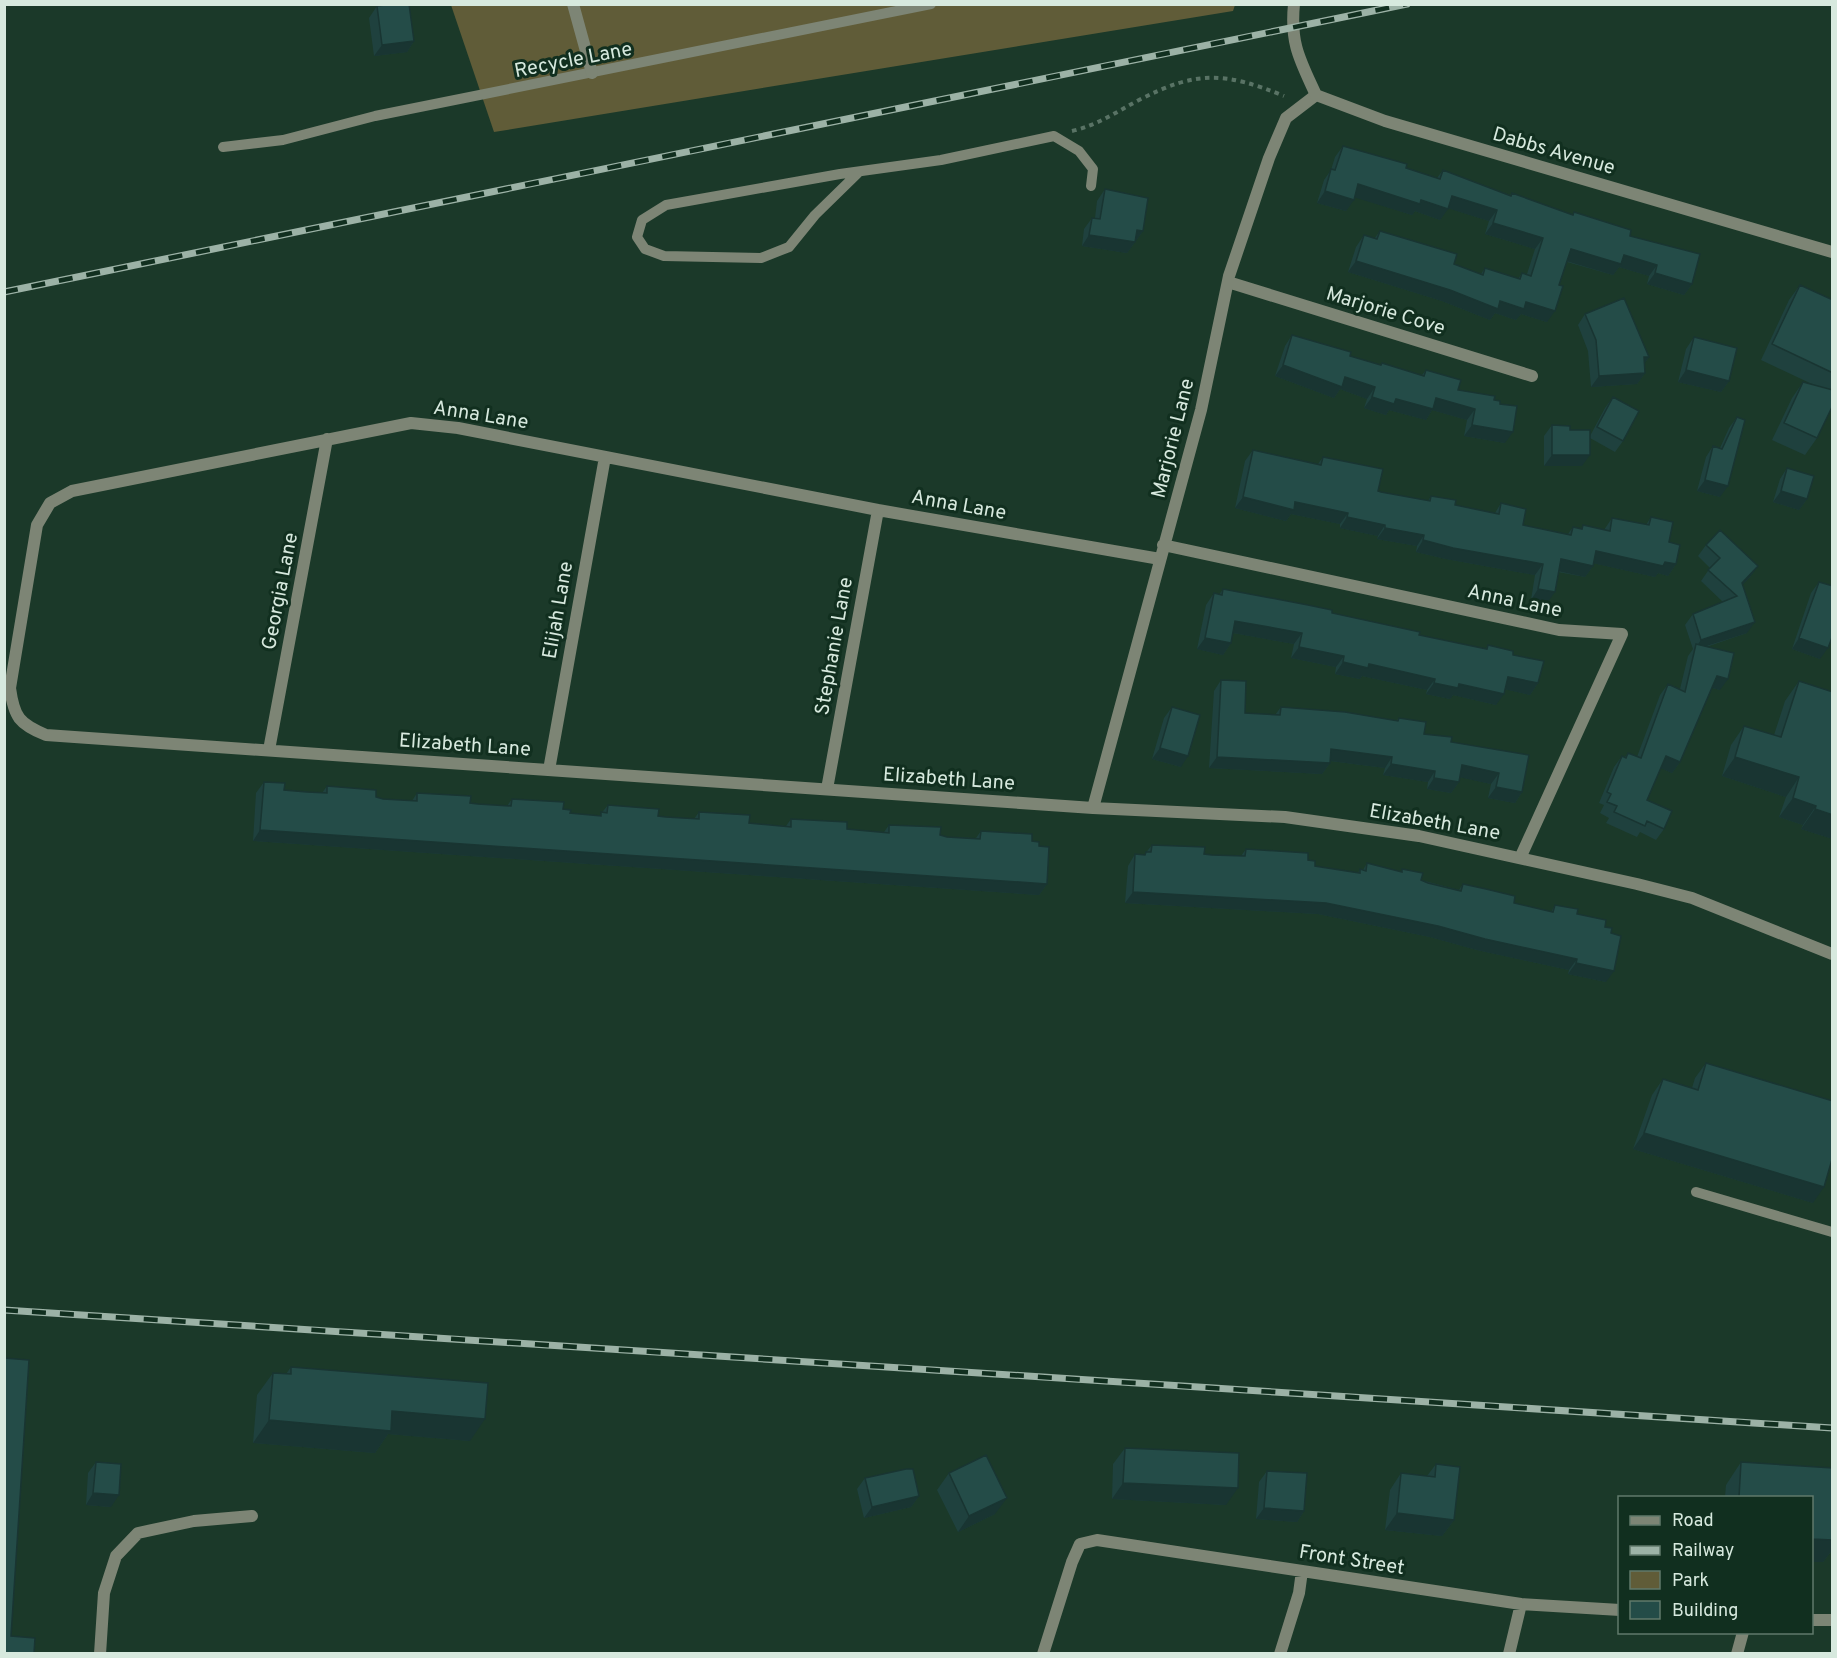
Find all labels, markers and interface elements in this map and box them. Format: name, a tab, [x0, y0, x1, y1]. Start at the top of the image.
street label: Recycle Lane	[512, 37, 635, 85]
street label: Dabbs Avenue	[1489, 122, 1618, 182]
street label: Marjorie Cove	[1323, 281, 1448, 342]
street label: Marjorie Lane	[1146, 376, 1201, 501]
street label: Anna Lane	[431, 396, 530, 436]
street label: Anna Lane	[909, 485, 1008, 527]
street label: Georgia Lane	[257, 530, 305, 652]
street label: Elijah Lane	[538, 559, 580, 661]
street label: Stephanie Lane	[810, 575, 860, 717]
street label: Anna Lane	[1465, 579, 1564, 625]
street label: Elizabeth Lane	[398, 728, 532, 764]
street label: Elizabeth Lane	[882, 762, 1016, 798]
street label: Elizabeth Lane	[1367, 799, 1502, 847]
legend	[1618, 1496, 1813, 1634]
text: Road	[1672, 1510, 1714, 1533]
street label: Front Street	[1297, 1540, 1406, 1582]
text: Railway	[1672, 1540, 1734, 1563]
text: Park	[1672, 1570, 1709, 1593]
text: Building	[1672, 1600, 1738, 1623]

